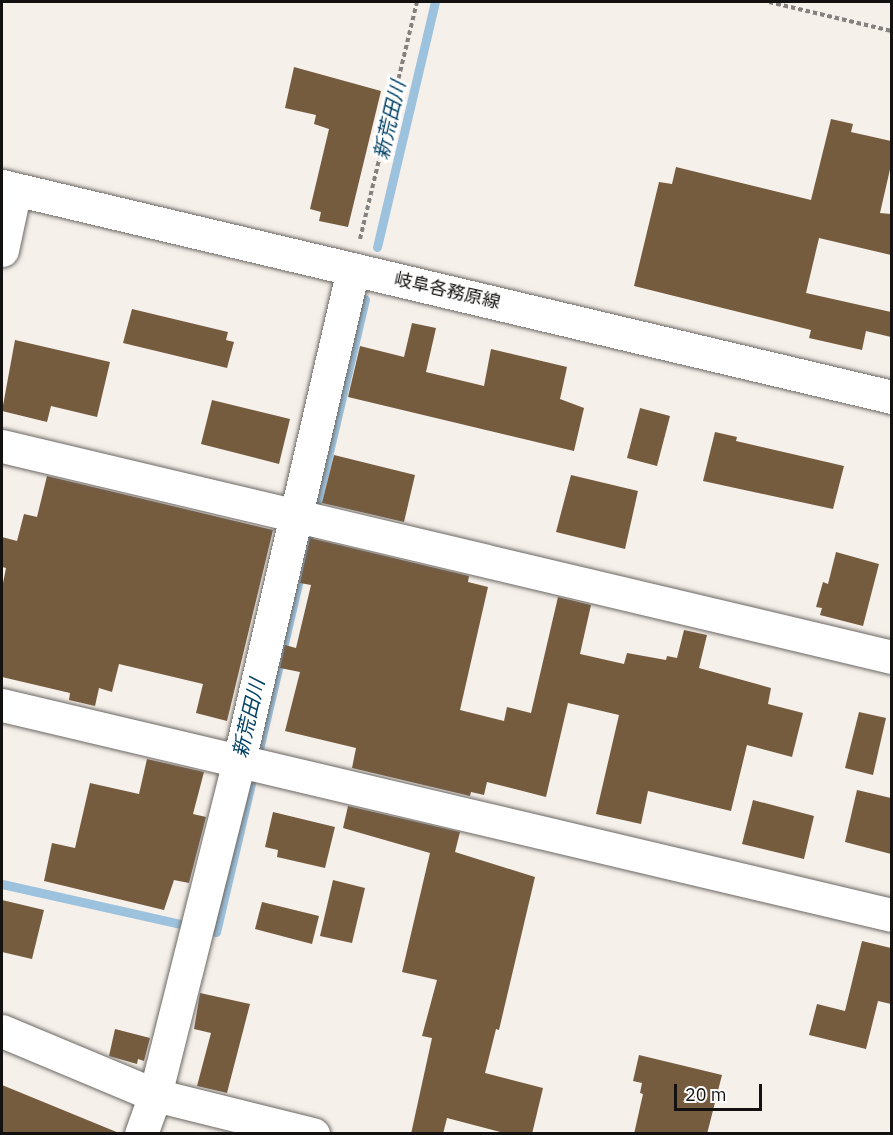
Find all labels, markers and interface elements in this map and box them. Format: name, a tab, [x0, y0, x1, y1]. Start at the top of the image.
water label: 新荒田川	[368, 78, 410, 162]
street label: 岐阜各務原線	[392, 268, 502, 314]
water label: 新荒田川	[227, 676, 269, 760]
scale bar	[677, 1072, 766, 1110]
text: 20 m	[685, 1083, 727, 1106]

